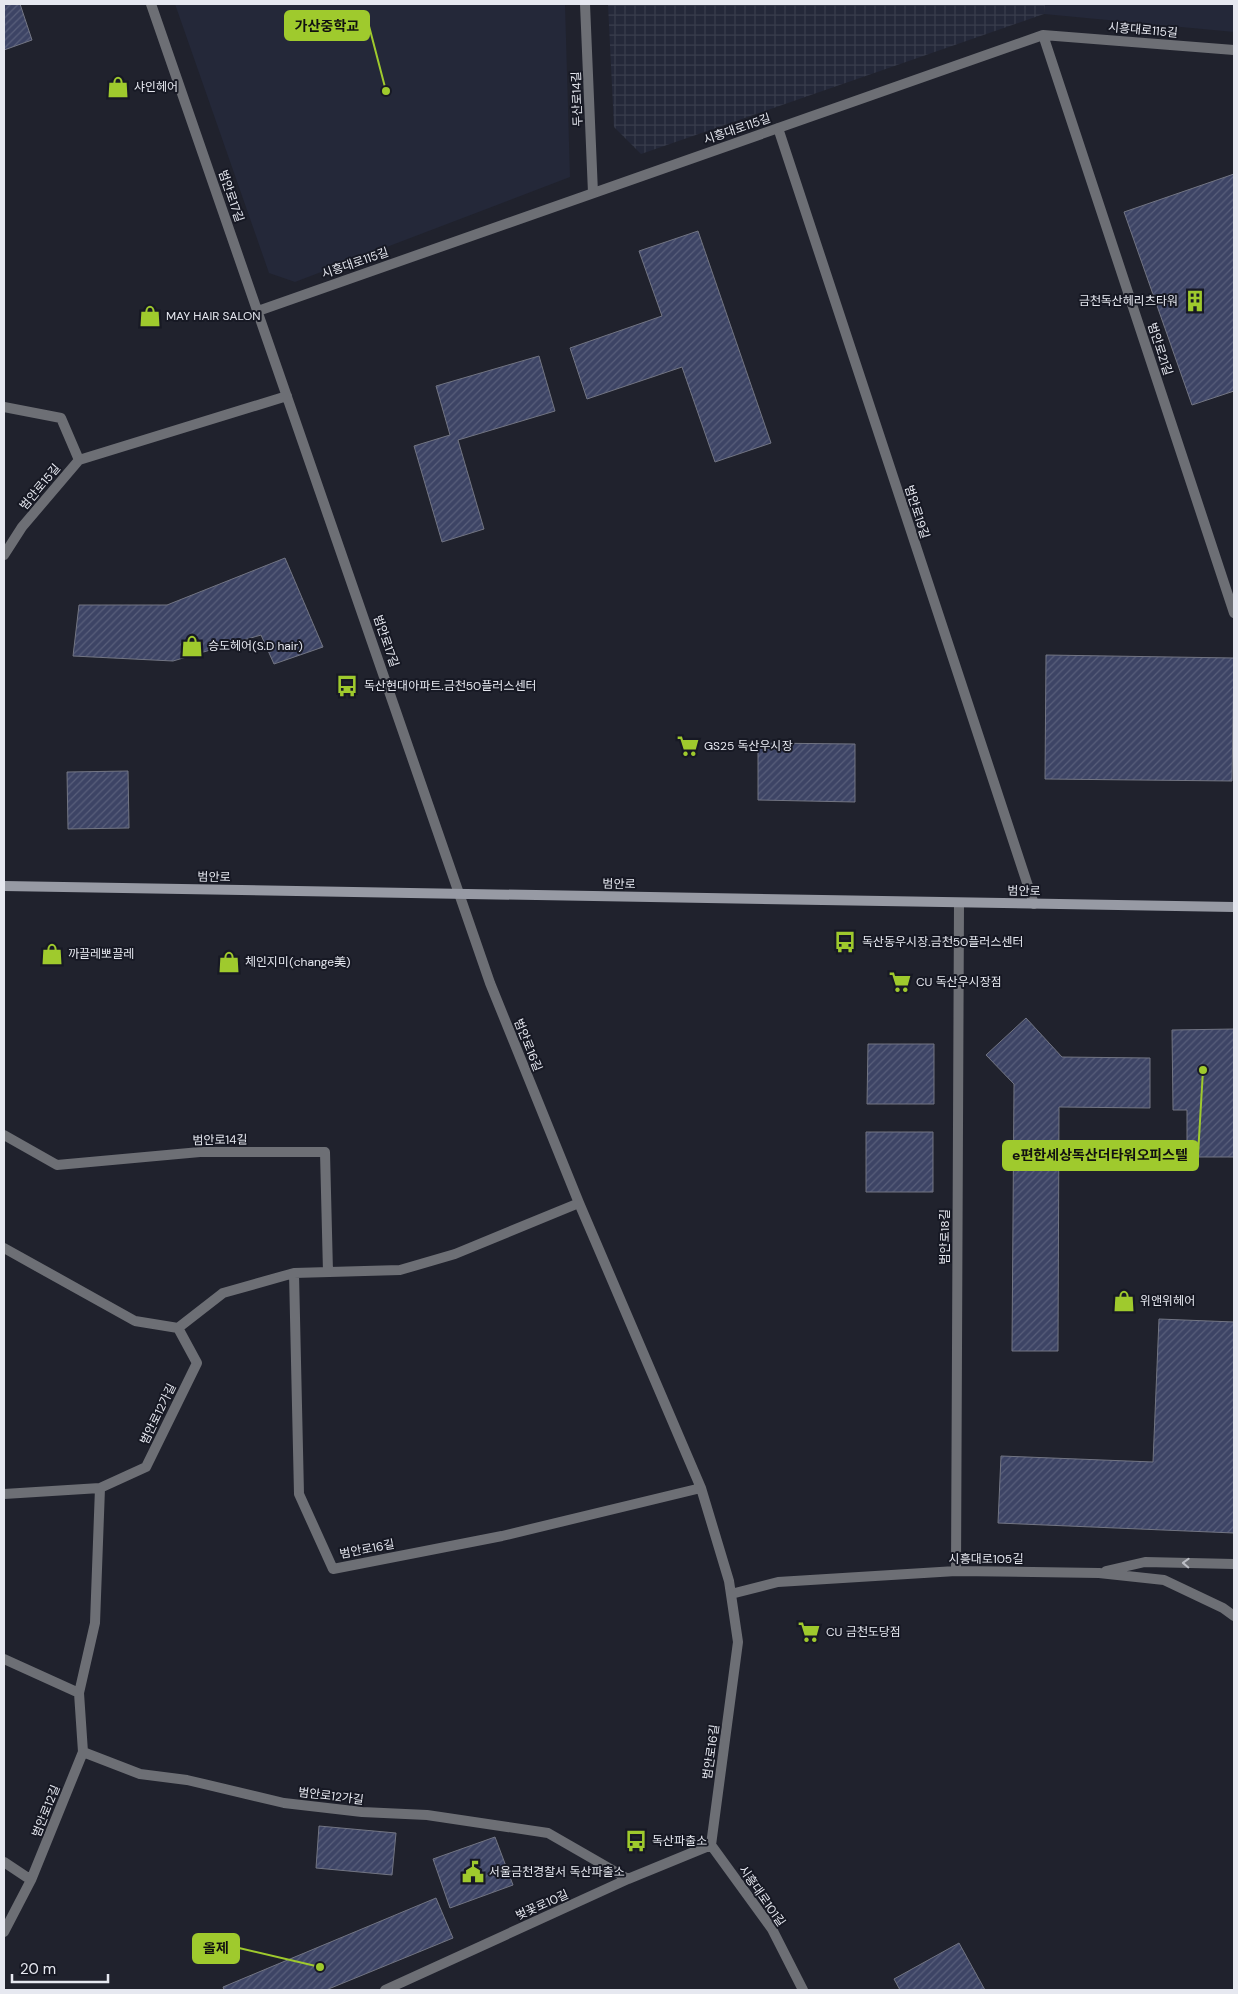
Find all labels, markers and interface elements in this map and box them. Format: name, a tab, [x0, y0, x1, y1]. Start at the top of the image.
callout: 가산중학교	[285, 11, 369, 40]
text: 가산중학교	[295, 17, 359, 35]
street label: 시흥대로115길	[1107, 19, 1179, 41]
street label: 두산로14길	[568, 71, 586, 127]
shop icon: 샤인헤어	[105, 74, 131, 100]
place label: 샤인헤어	[134, 79, 178, 95]
street label: 시흥대로115길	[701, 110, 773, 148]
street label: 범안로17길	[215, 168, 247, 224]
street label: 시흥대로115길	[319, 244, 391, 282]
building icon: 금천독산헤리츠타워	[1182, 288, 1208, 314]
place label: 금천독산헤리츠타워	[1079, 293, 1178, 309]
shop icon: MAY HAIR SALON	[137, 303, 163, 329]
place label: MAY HAIR SALON	[166, 308, 261, 324]
street label: 범안로21길	[1144, 320, 1176, 378]
street label: 범안로15길	[16, 461, 64, 513]
street label: 범안로19길	[901, 483, 933, 541]
street label: 범안로17길	[370, 613, 402, 669]
shop icon: 승도헤어(S.D hair)	[179, 633, 205, 659]
place label: 승도헤어(S.D hair)	[208, 638, 303, 654]
bus stop icon: 독산현대아파트.금천50플러스센터	[334, 673, 360, 699]
place label: 독산현대아파트.금천50플러스센터	[364, 678, 536, 694]
supermarket icon: GS25 독산우시장	[675, 733, 701, 759]
place label: GS25 독산우시장	[704, 738, 793, 754]
street label: 범안로	[197, 869, 231, 885]
street label: 범안로	[602, 876, 636, 892]
street label: 범안로	[1007, 883, 1041, 899]
bus stop icon: 독산동우시장.금천50플러스센터	[832, 929, 858, 955]
place label: 독산동우시장.금천50플러스센터	[862, 934, 1023, 950]
shop icon: 까끌레뽀끌레	[39, 941, 65, 967]
place label: 까끌레뽀끌레	[68, 946, 134, 962]
shop icon: 체인지미(change美)	[216, 949, 242, 975]
place label: 체인지미(change美)	[245, 954, 351, 970]
supermarket icon: CU 독산우시장점	[887, 969, 913, 995]
place label: CU 독산우시장점	[916, 974, 1002, 990]
street label: 범안로16길	[510, 1016, 546, 1074]
street label: 범안로14길	[192, 1132, 248, 1148]
callout: e편한세상독산더타워오피스텔	[1003, 1141, 1198, 1170]
text: e편한세상독산더타워오피스텔	[1012, 1146, 1188, 1164]
street label: 범안로18길	[937, 1209, 953, 1265]
shop icon: 위앤위헤어	[1111, 1288, 1137, 1314]
place label: 위앤위헤어	[1140, 1293, 1195, 1309]
street label: 범안로12가길	[136, 1381, 180, 1447]
street label: 범안로16길	[338, 1536, 396, 1562]
street label: 시흥대로105길	[949, 1551, 1023, 1567]
one-way arrow	[1181, 1558, 1189, 1568]
supermarket icon: CU 금천도당점	[796, 1619, 822, 1645]
place label: CU 금천도당점	[826, 1624, 901, 1640]
street label: 범안로16길	[699, 1723, 723, 1781]
street label: 범안로12길	[28, 1783, 64, 1839]
street label: 범안로12가길	[297, 1784, 365, 1808]
bus stop icon: 독산파출소	[623, 1828, 649, 1854]
place label: 독산파출소	[652, 1833, 707, 1849]
public building icon: 서울금천경찰서 독산파출소	[460, 1859, 486, 1885]
street label: 시흥대로101길	[735, 1862, 789, 1930]
place label: 서울금천경찰서 독산파출소	[489, 1864, 625, 1880]
street label: 벚꽃로10길	[513, 1886, 571, 1924]
callout: 올제	[193, 1934, 239, 1963]
text: 올제	[203, 1939, 229, 1957]
scale bar	[12, 1952, 109, 1984]
text: 20 m	[20, 1959, 56, 1979]

